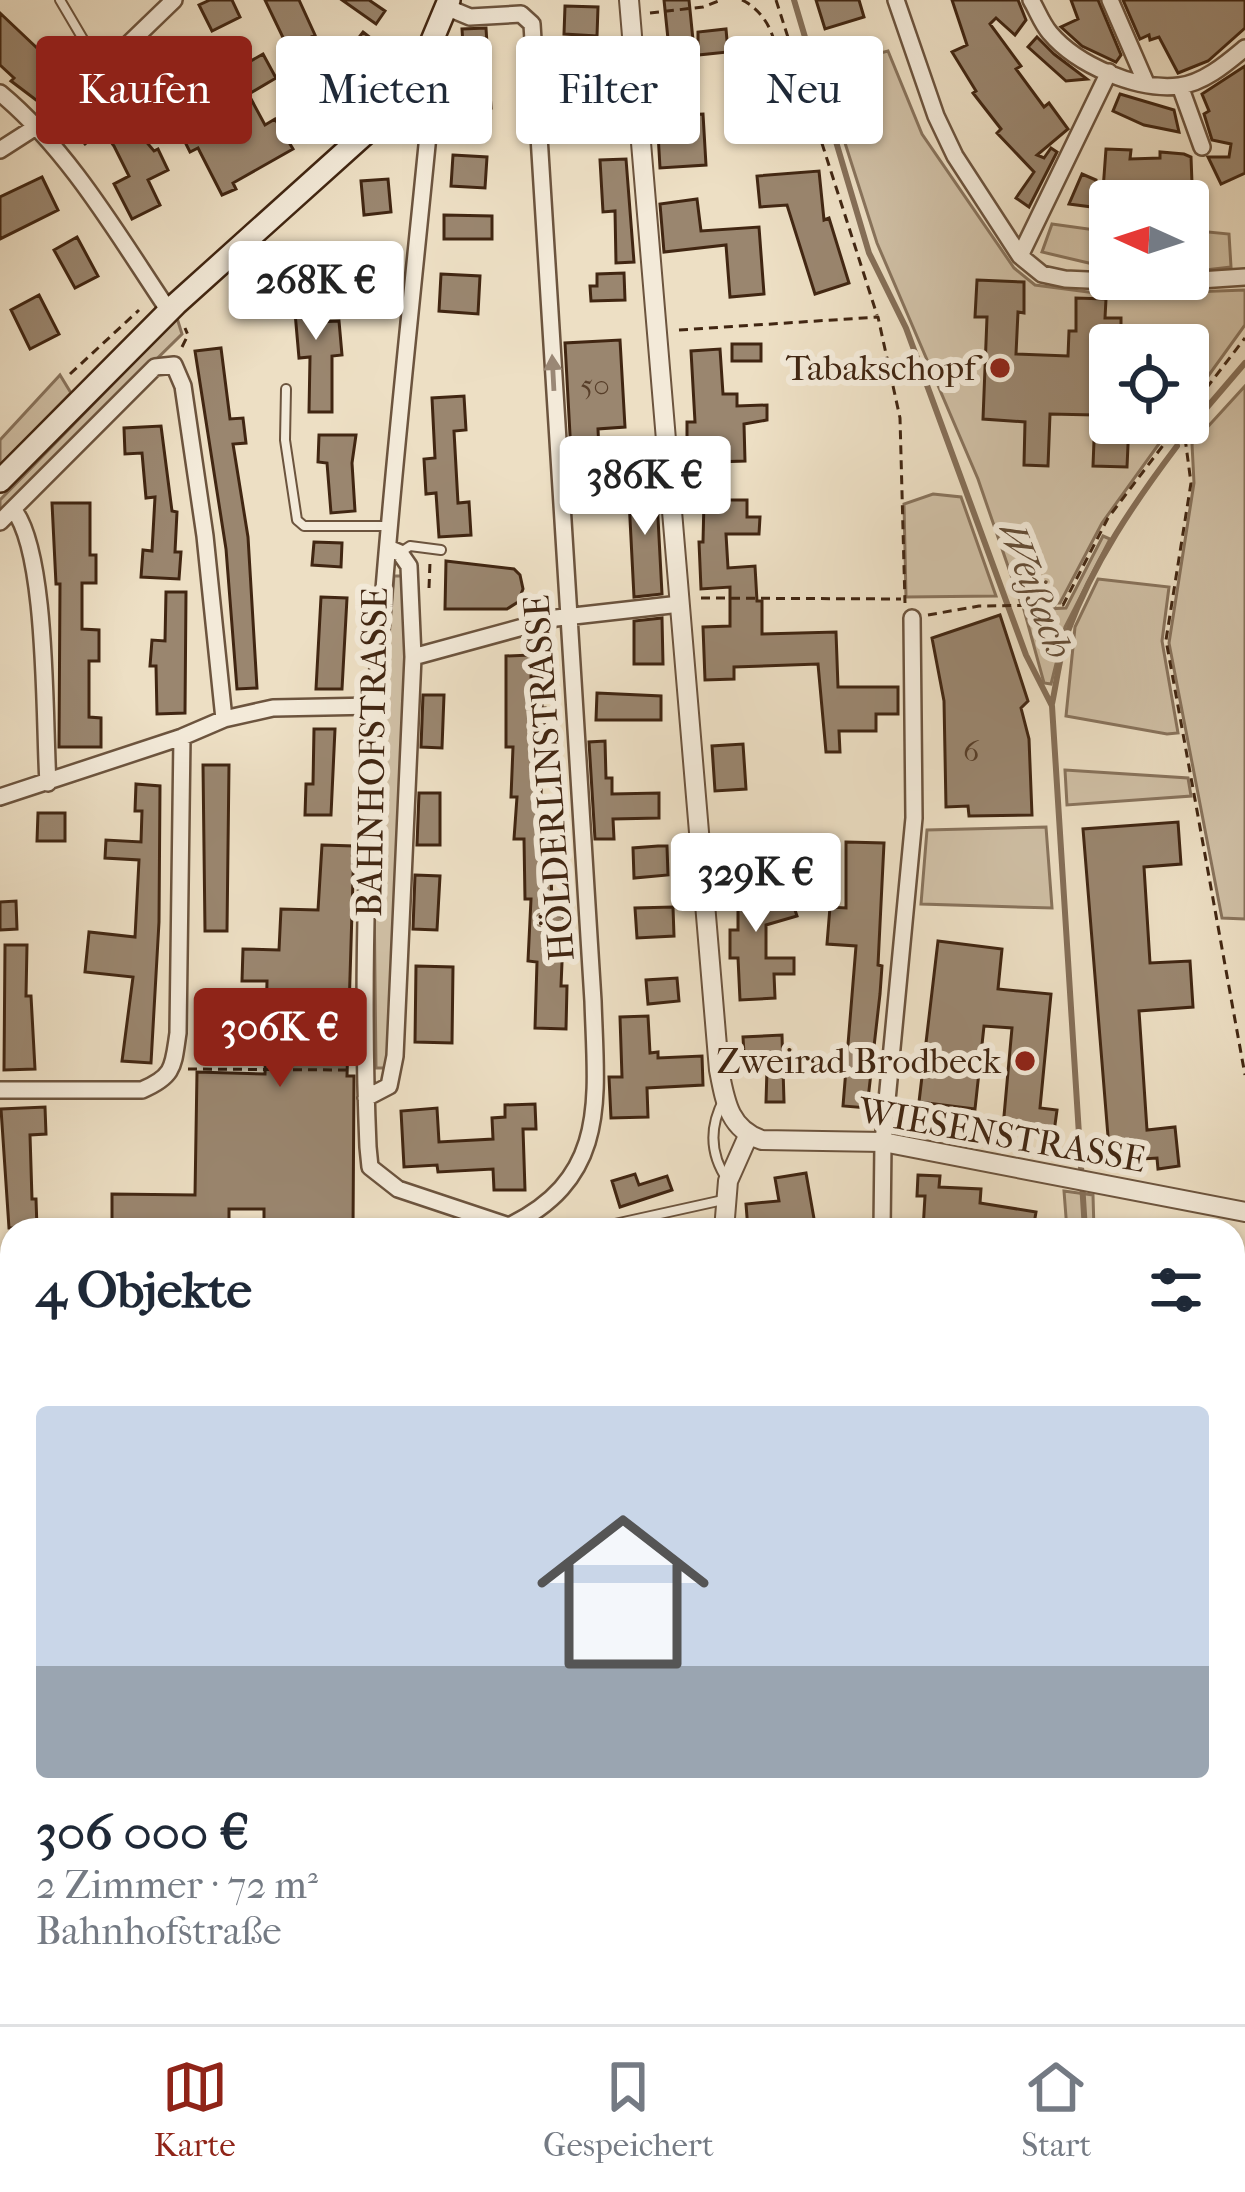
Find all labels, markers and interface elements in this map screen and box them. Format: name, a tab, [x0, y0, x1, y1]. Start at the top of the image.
chip: Kaufen	[36, 36, 252, 144]
chip: Mieten	[276, 36, 492, 144]
chip: Filter	[516, 36, 700, 144]
chip: Neu	[724, 36, 883, 144]
north arrow	[1089, 180, 1209, 300]
map controls	[1089, 180, 1209, 444]
pin: 268K €	[218, 241, 414, 343]
text: 268K €	[256, 257, 376, 303]
button: locate	[1089, 324, 1209, 444]
place label: Tabakschopf	[786, 347, 983, 389]
one-way arrow	[543, 353, 562, 391]
marker: Tabakschopf	[987, 355, 1013, 381]
house number: 50	[580, 368, 610, 403]
pin: 386K €	[547, 436, 743, 538]
text: 386K €	[587, 452, 703, 498]
water label: Weißach	[989, 515, 1083, 665]
street label: BAHNHOFSTRASSE	[348, 587, 396, 917]
street label: HÖLDERLINSTRASSE	[515, 593, 583, 963]
house number: 6	[963, 734, 980, 769]
pin: 329K €	[658, 833, 854, 935]
text: 329K €	[698, 849, 814, 895]
pin: 306K €	[182, 988, 378, 1090]
text: 306K €	[221, 1004, 339, 1050]
place label: Zweirad Brodbeck	[716, 1040, 1001, 1082]
marker: Zweirad Brodbeck	[1012, 1048, 1038, 1074]
street label: WIESENSTRASSE	[854, 1089, 1149, 1181]
icon: filters	[1143, 1257, 1209, 1323]
text: 4 Objekte	[36, 1260, 252, 1320]
icon: home	[515, 1484, 731, 1700]
text: 306 000 €	[36, 1802, 249, 1862]
text: 2 Zimmer · 72 m²	[36, 1862, 318, 1908]
text: Bahnhofstraße	[36, 1908, 282, 1954]
tab: Karte	[154, 2054, 236, 2165]
tab: Gespeichert	[543, 2054, 714, 2165]
tab: Start	[1021, 2054, 1091, 2165]

